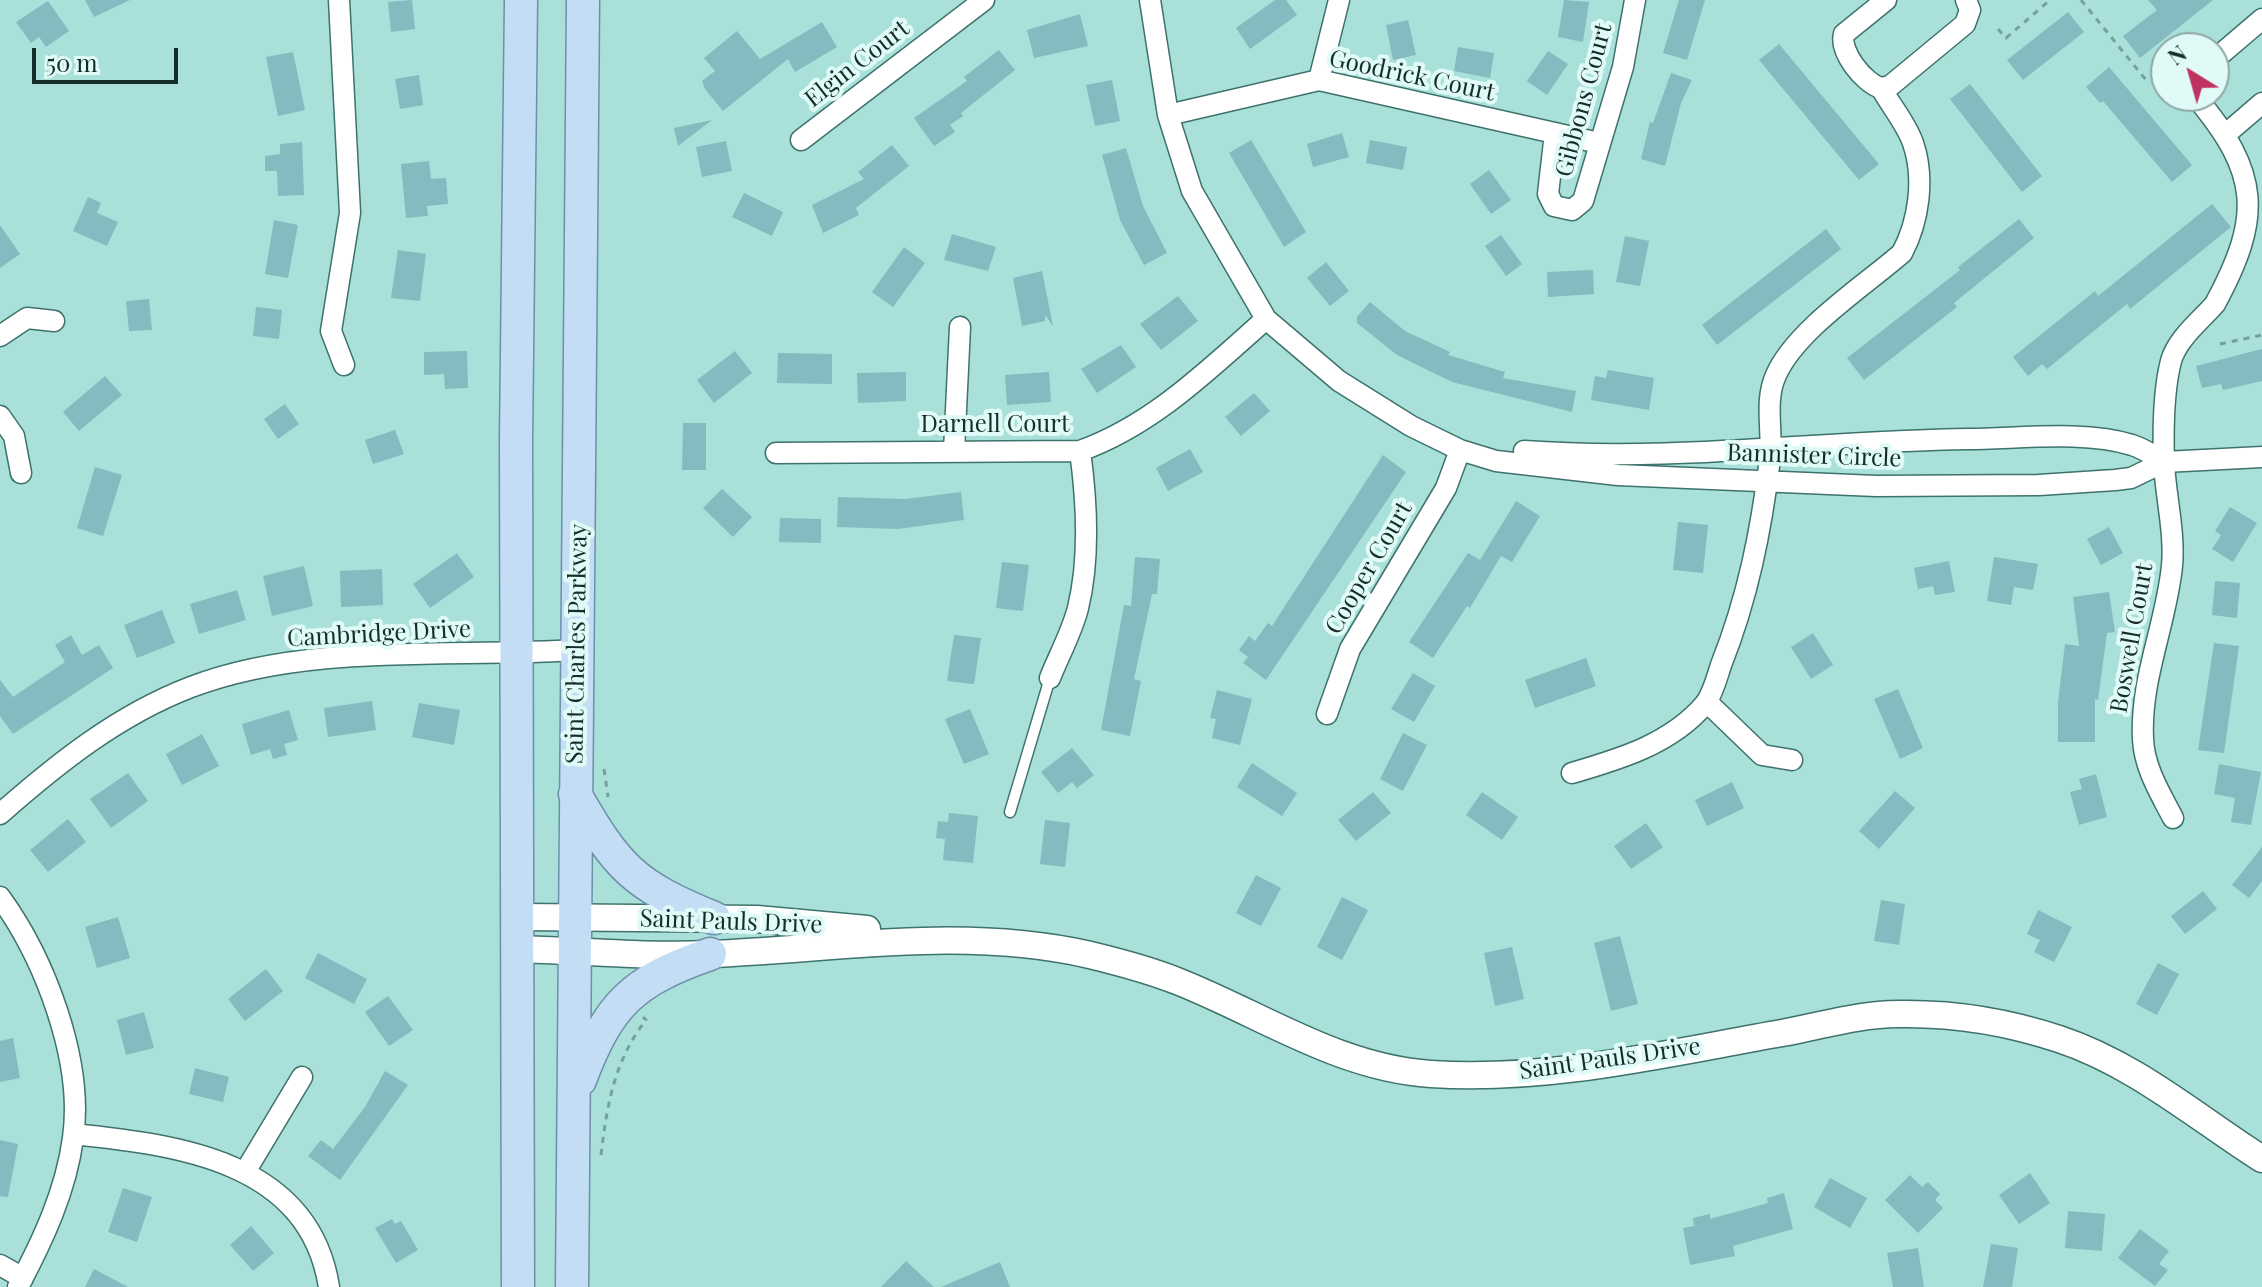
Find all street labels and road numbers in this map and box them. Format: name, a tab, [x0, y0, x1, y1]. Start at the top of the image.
street label: Elgin Court	[799, 14, 915, 114]
street label: Gibbons Court	[1550, 20, 1618, 180]
street label: Goodrick Court	[1327, 44, 1497, 108]
street label: Darnell Court	[921, 411, 1069, 439]
street label: Bannister Circle	[1726, 439, 1902, 473]
street label: Cooper Court	[1319, 497, 1419, 639]
street label: Saint Charles Parkway	[561, 524, 593, 764]
street label: Boswell Court	[2105, 561, 2159, 715]
street label: Cambridge Drive	[286, 615, 472, 653]
street label: Saint Pauls Drive	[639, 904, 823, 940]
street label: Saint Pauls Drive	[1517, 1032, 1703, 1086]

